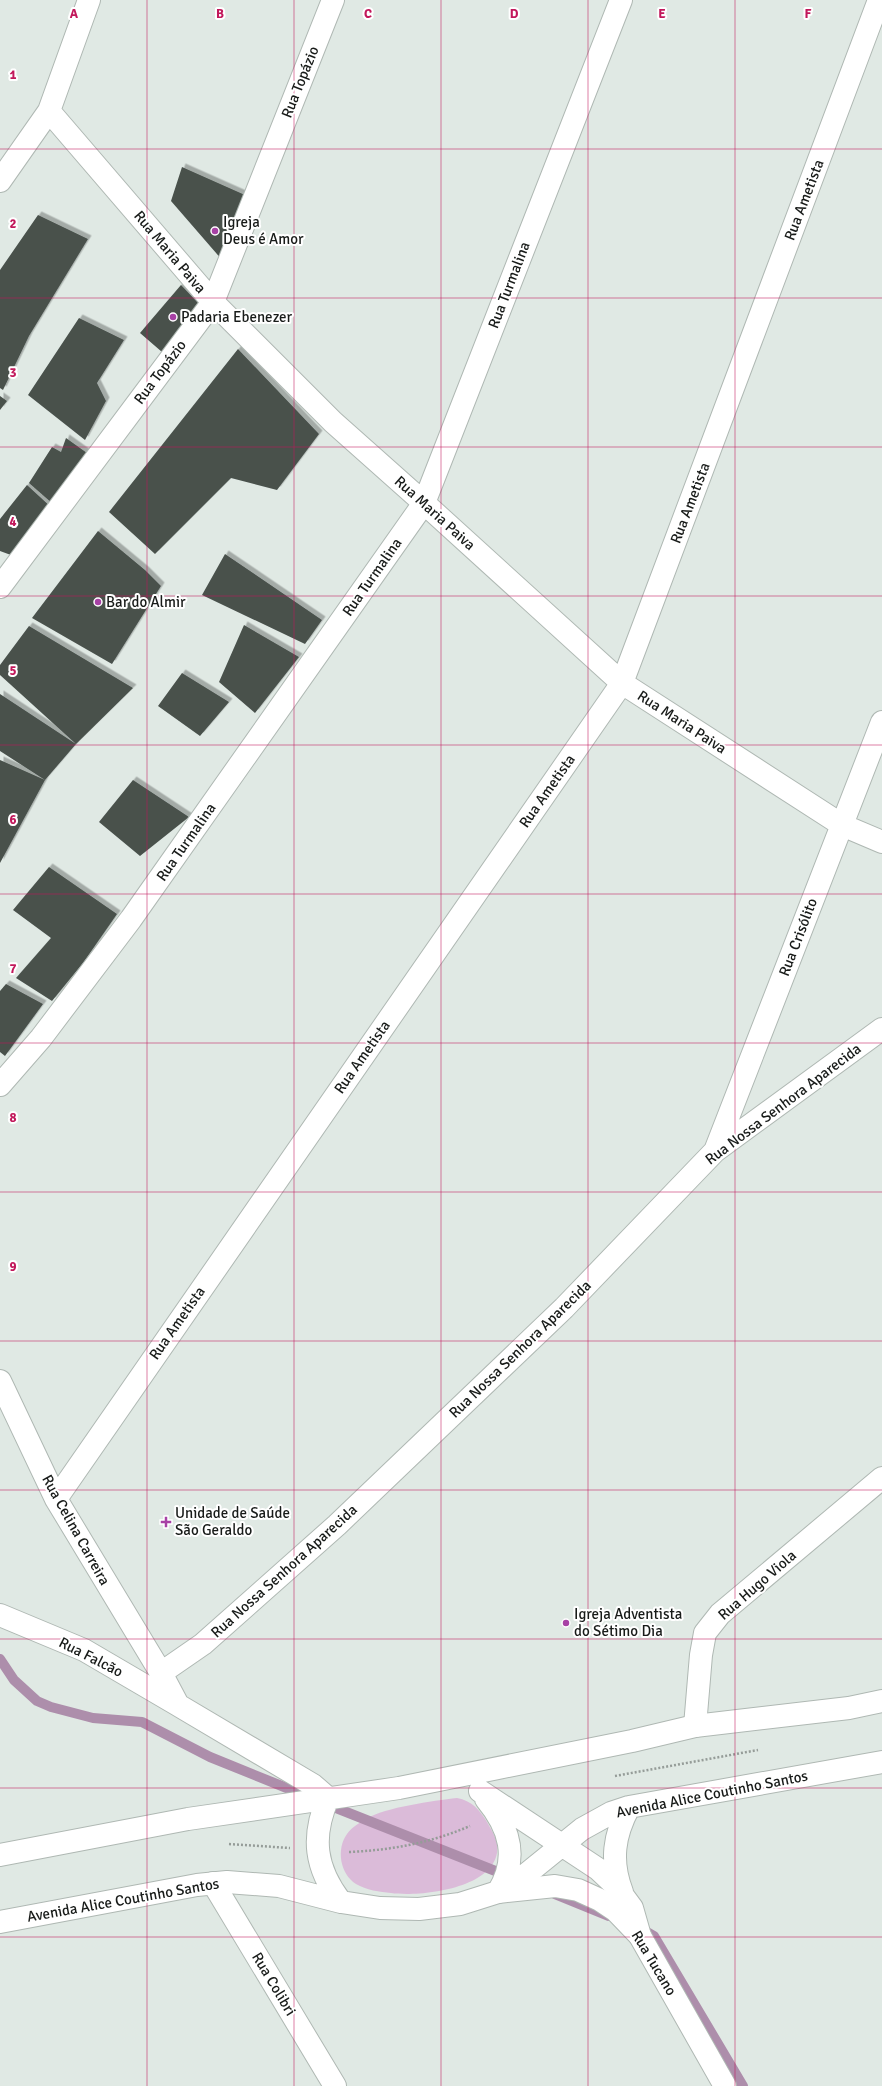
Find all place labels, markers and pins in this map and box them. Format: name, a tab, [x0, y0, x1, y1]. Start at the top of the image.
place label: Igreja Deus é Amor	[223, 213, 304, 248]
marker: Igreja Deus é Amor	[210, 226, 220, 236]
place label: Padaria Ebenezer	[181, 308, 293, 326]
marker: Padaria Ebenezer	[168, 312, 178, 322]
place label: Bar do Almir	[106, 593, 186, 611]
marker: Bar do Almir	[93, 597, 103, 607]
place label: Unidade de Saúde São Geraldo	[175, 1504, 290, 1539]
marker: Unidade de Saúde São Geraldo	[160, 1516, 172, 1528]
place label: Igreja Adventista do Sétimo Dia	[574, 1605, 682, 1640]
marker: Igreja Adventista do Sétimo Dia	[561, 1618, 571, 1628]

